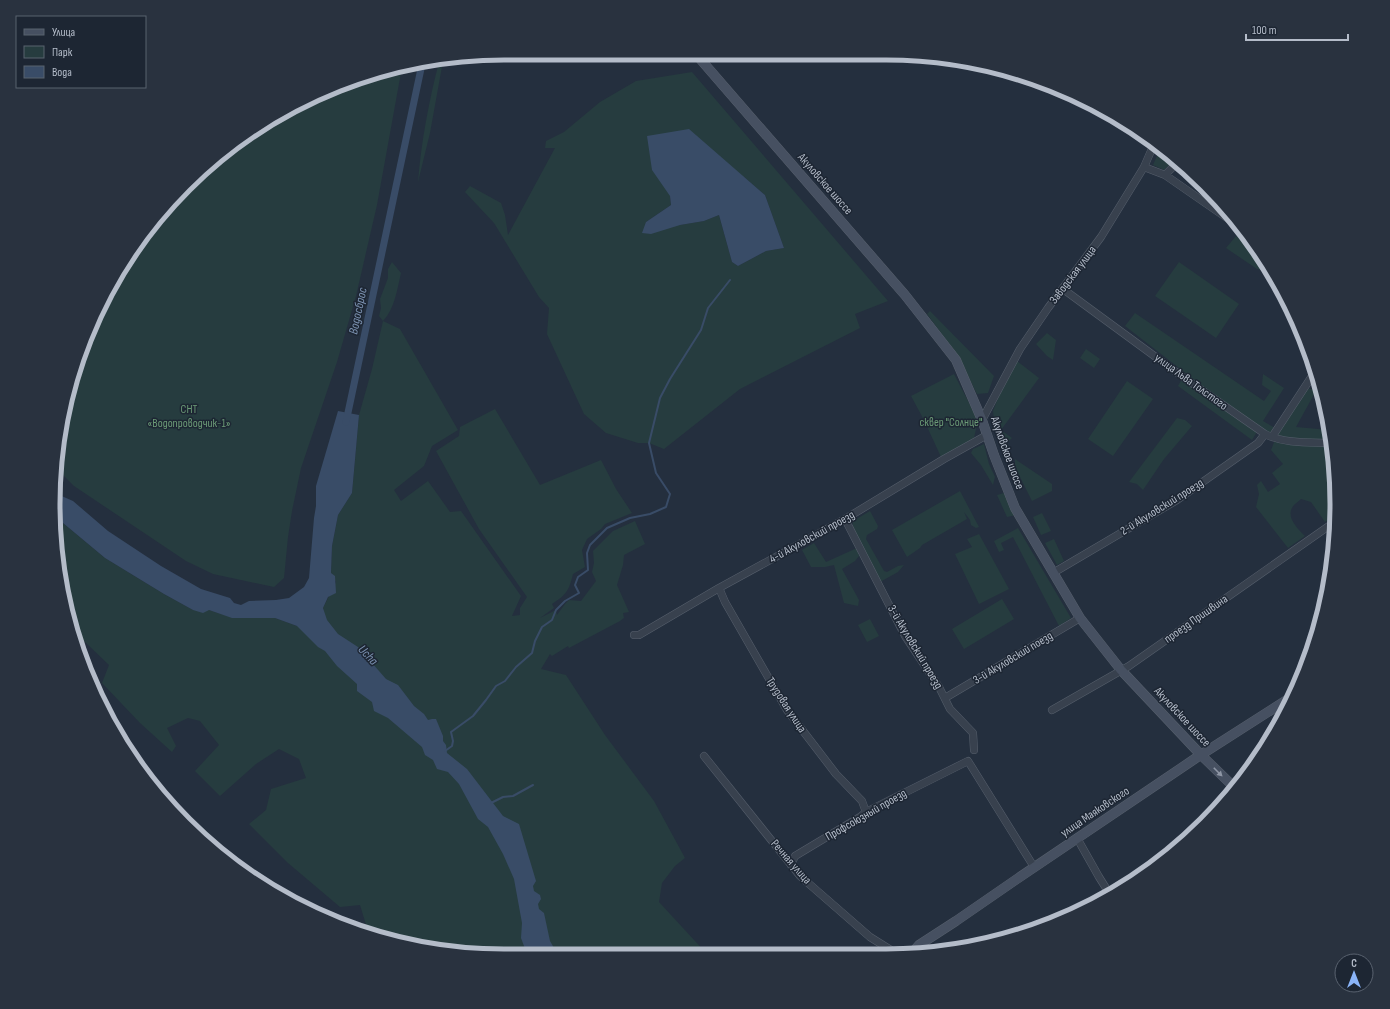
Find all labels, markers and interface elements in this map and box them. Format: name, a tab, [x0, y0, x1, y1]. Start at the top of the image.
legend	[16, 16, 146, 88]
scale bar	[1246, 16, 1348, 42]
text: 100 m	[1252, 23, 1277, 38]
text: Улица	[52, 25, 76, 40]
text: Парк	[52, 45, 73, 60]
text: Вода	[52, 65, 72, 80]
street label: Акуловское шоссе	[794, 149, 856, 218]
street label: Заводская улица	[1046, 243, 1100, 307]
water label: Водосброс	[345, 285, 371, 336]
street label: улица Льва Толстого	[1151, 350, 1231, 414]
park label: СНТ «Водопроводчик-1»	[148, 402, 231, 431]
street label: Акуловское шоссе	[987, 414, 1027, 492]
park label: сквер "Солнце"	[920, 415, 982, 430]
street label: 2-й Акуловский проезд	[1118, 475, 1206, 539]
street label: 4-й Акуловский проезд	[767, 507, 857, 567]
street label: проезд Пришвина	[1161, 591, 1231, 646]
street label: 3-й Акуловский проезд	[884, 602, 946, 692]
street label: 3-й Акуловский поезд	[970, 628, 1056, 688]
water label: Ucha	[355, 641, 382, 669]
street label: Трудовая улица	[763, 675, 810, 736]
street label: Акуловское шоссе	[1150, 683, 1214, 750]
one-way arrow	[1213, 767, 1223, 777]
street label: улица Маяковского	[1058, 783, 1132, 841]
street label: Профсоюзный проезд	[823, 786, 909, 844]
street label: Речная улица	[768, 837, 815, 888]
north arrow	[1334, 953, 1374, 993]
text: С	[1351, 957, 1357, 970]

